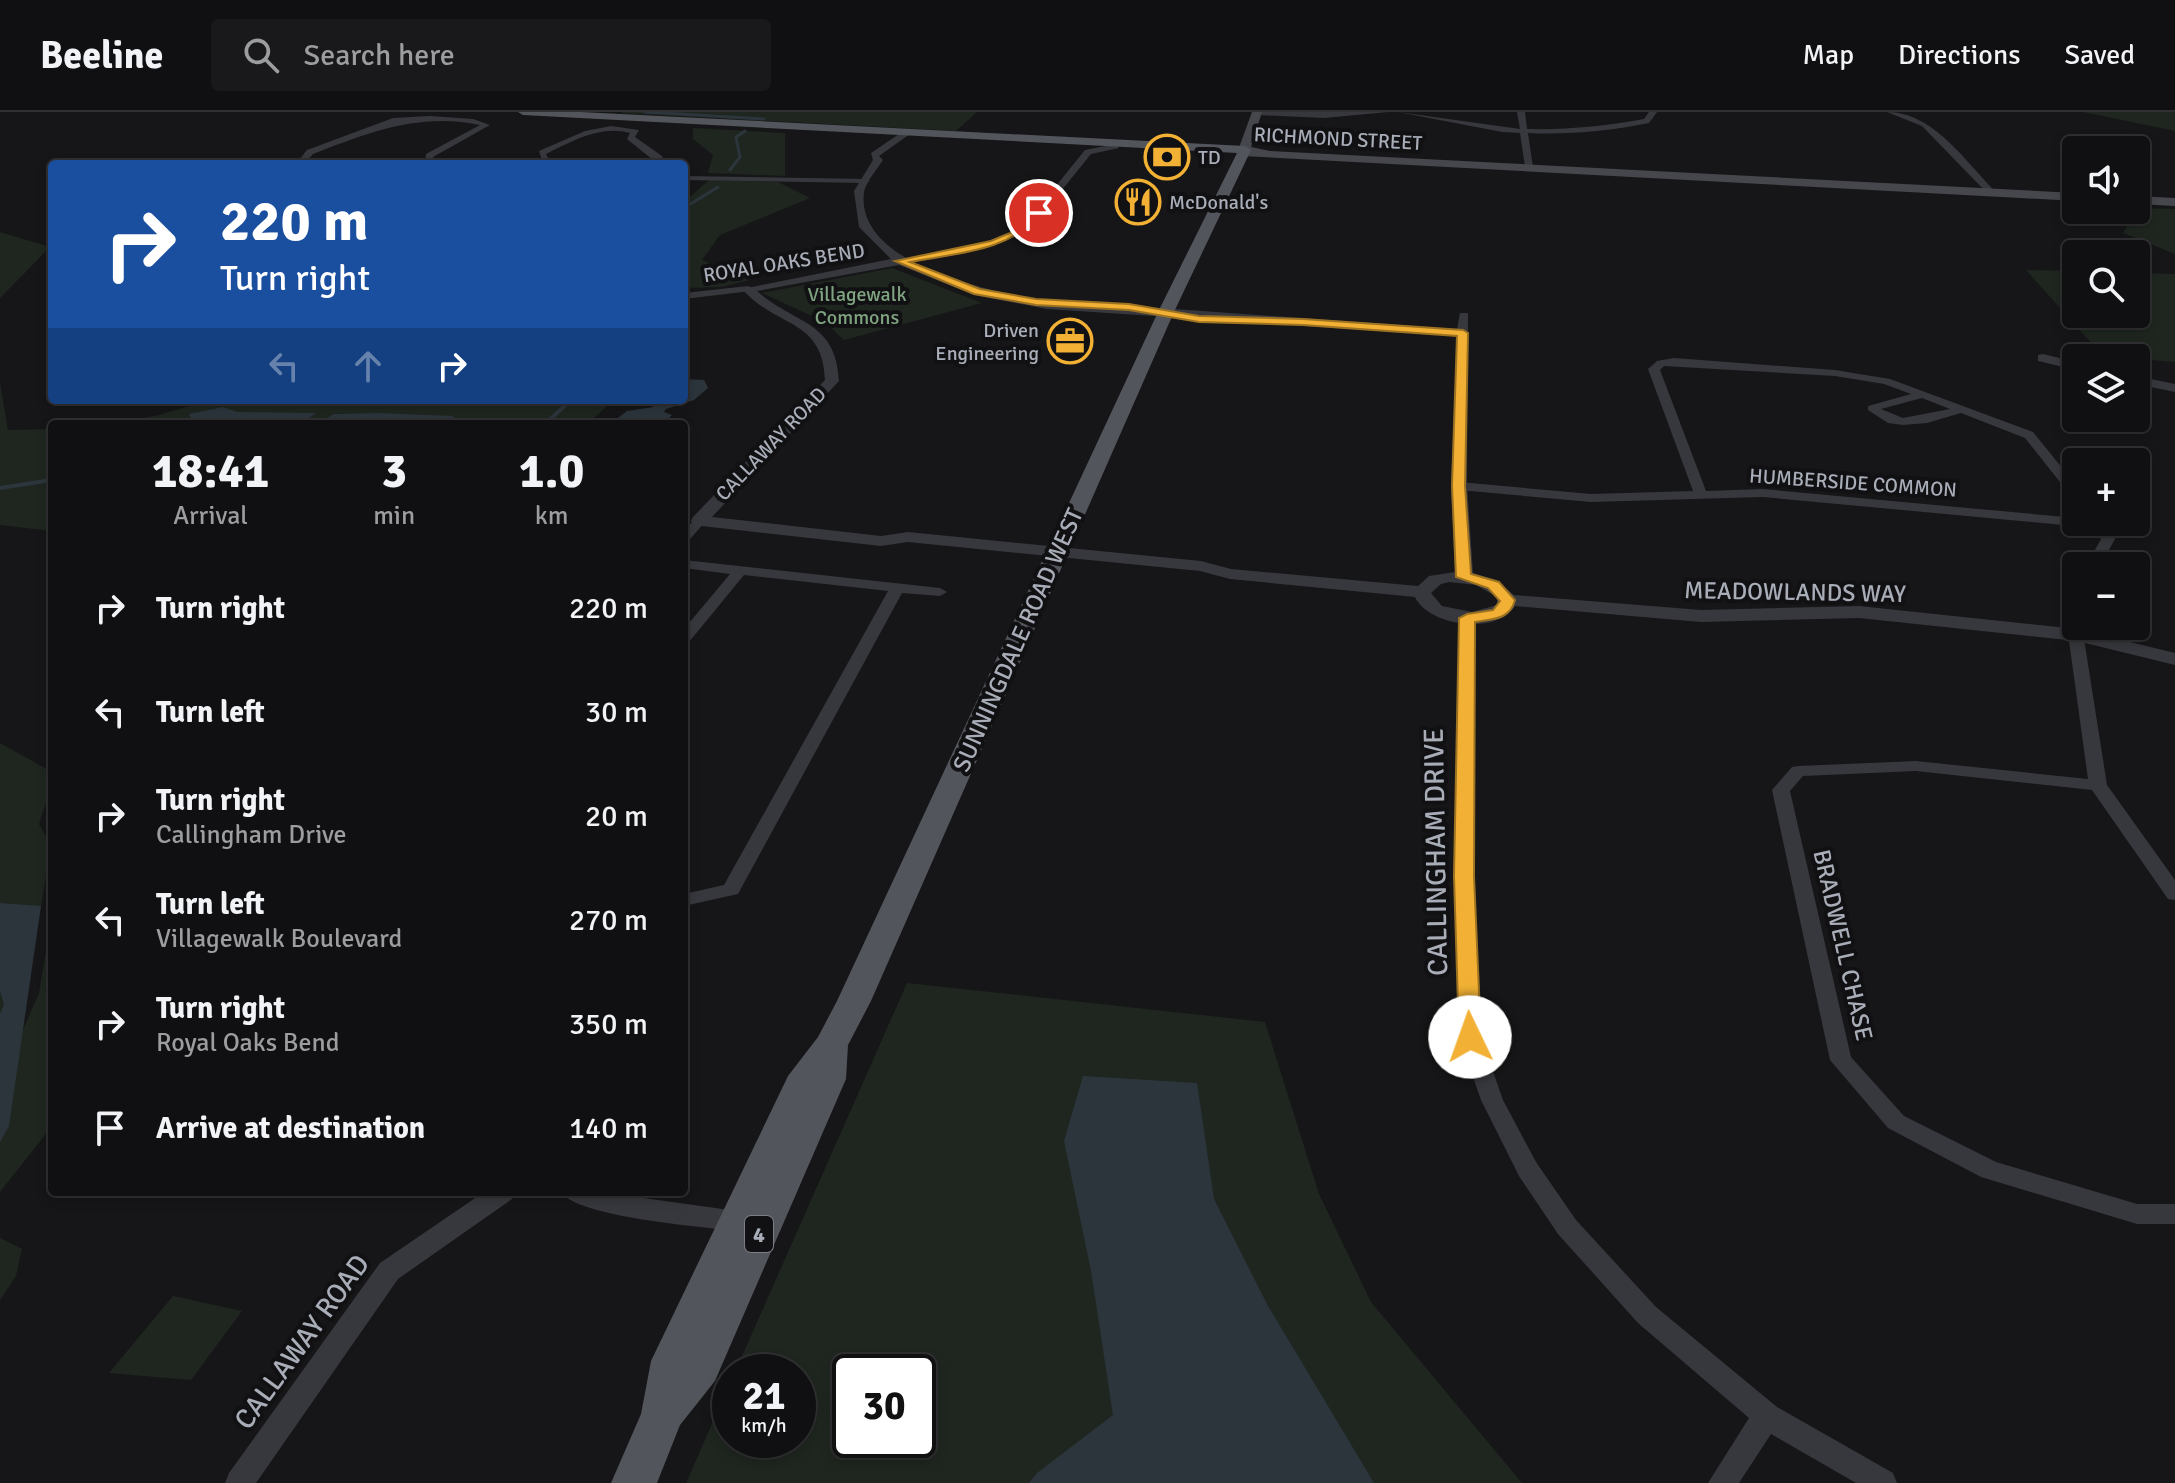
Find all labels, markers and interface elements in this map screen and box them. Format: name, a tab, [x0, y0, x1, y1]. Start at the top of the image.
search box	[211, 19, 771, 91]
text: Beeline	[40, 32, 163, 79]
icon: search	[239, 33, 283, 77]
text: Search here	[303, 37, 455, 74]
text: Map	[1802, 38, 1854, 72]
text: Directions	[1898, 38, 2020, 72]
text: Saved	[2064, 38, 2135, 72]
street label: RICHMOND STREET	[1253, 122, 1423, 156]
bank icon: TD	[1143, 133, 1191, 181]
map controls	[2062, 136, 2150, 640]
button: sound	[2062, 136, 2150, 224]
place label: TD	[1198, 145, 1221, 170]
restaurant icon: McDonald's	[1114, 178, 1162, 226]
pin	[1005, 179, 1073, 247]
text: 220 m	[220, 187, 368, 256]
place label: McDonald's	[1169, 190, 1268, 215]
icon: arrive	[1017, 191, 1061, 235]
icon: right	[88, 192, 192, 296]
street label: ROYAL OAKS BEND	[702, 238, 866, 288]
button: search	[2062, 240, 2150, 328]
text: Turn right	[220, 256, 370, 301]
park label: Villagewalk Commons	[807, 282, 907, 330]
office icon: Driven Engineering	[1046, 317, 1094, 365]
place label: Driven Engineering	[935, 318, 1039, 366]
icon: left	[262, 344, 306, 388]
icon: ahead	[346, 344, 390, 388]
icon: right	[430, 344, 474, 388]
button: layers	[2062, 344, 2150, 432]
street label: CALLAWAY ROAD	[710, 382, 832, 506]
text: 18:41	[152, 442, 269, 501]
text: 3	[381, 442, 407, 501]
text: 1.0	[519, 442, 584, 501]
button: +	[2062, 448, 2150, 536]
street label: HUMBERSIDE COMMON	[1748, 463, 1958, 503]
text: Arrival	[173, 500, 248, 532]
text: min	[373, 500, 415, 532]
text: km	[535, 500, 568, 532]
street label: SUNNINGDALE ROAD WEST	[946, 503, 1090, 776]
button: −	[2062, 552, 2150, 640]
street label: MEADOWLANDS WAY	[1684, 575, 1906, 609]
icon: right	[88, 586, 132, 630]
text: Turn right	[156, 590, 285, 627]
text: 220 m	[569, 590, 648, 627]
icon: left	[88, 690, 132, 734]
text: Turn left	[156, 694, 265, 731]
text: 30 m	[585, 694, 648, 731]
street label: CALLINGHAM DRIVE	[1417, 728, 1455, 976]
text: Turn right	[156, 782, 285, 819]
icon: right	[88, 794, 132, 838]
text: 20 m	[585, 798, 648, 835]
text: Callingham Drive	[156, 819, 346, 851]
street label: BRADWELL CHASE	[1806, 846, 1880, 1044]
text: Turn left	[156, 886, 265, 923]
icon: left	[88, 898, 132, 942]
text: 270 m	[569, 902, 648, 939]
text: Villagewalk Boulevard	[156, 923, 402, 955]
text: Turn right	[156, 990, 285, 1027]
position arrow	[1428, 995, 1512, 1079]
icon: right	[88, 1002, 132, 1046]
text: 350 m	[569, 1006, 648, 1043]
text: Royal Oaks Bend	[156, 1027, 340, 1059]
icon: arrive	[88, 1106, 132, 1150]
text: Arrive at destination	[156, 1110, 425, 1147]
text: 140 m	[569, 1110, 648, 1147]
road number: 4	[745, 1216, 773, 1252]
street label: CALLAWAY ROAD	[227, 1248, 377, 1436]
speed limit sign: 30	[832, 1354, 936, 1458]
text: 21	[742, 1371, 786, 1421]
text: km/h	[741, 1413, 787, 1438]

